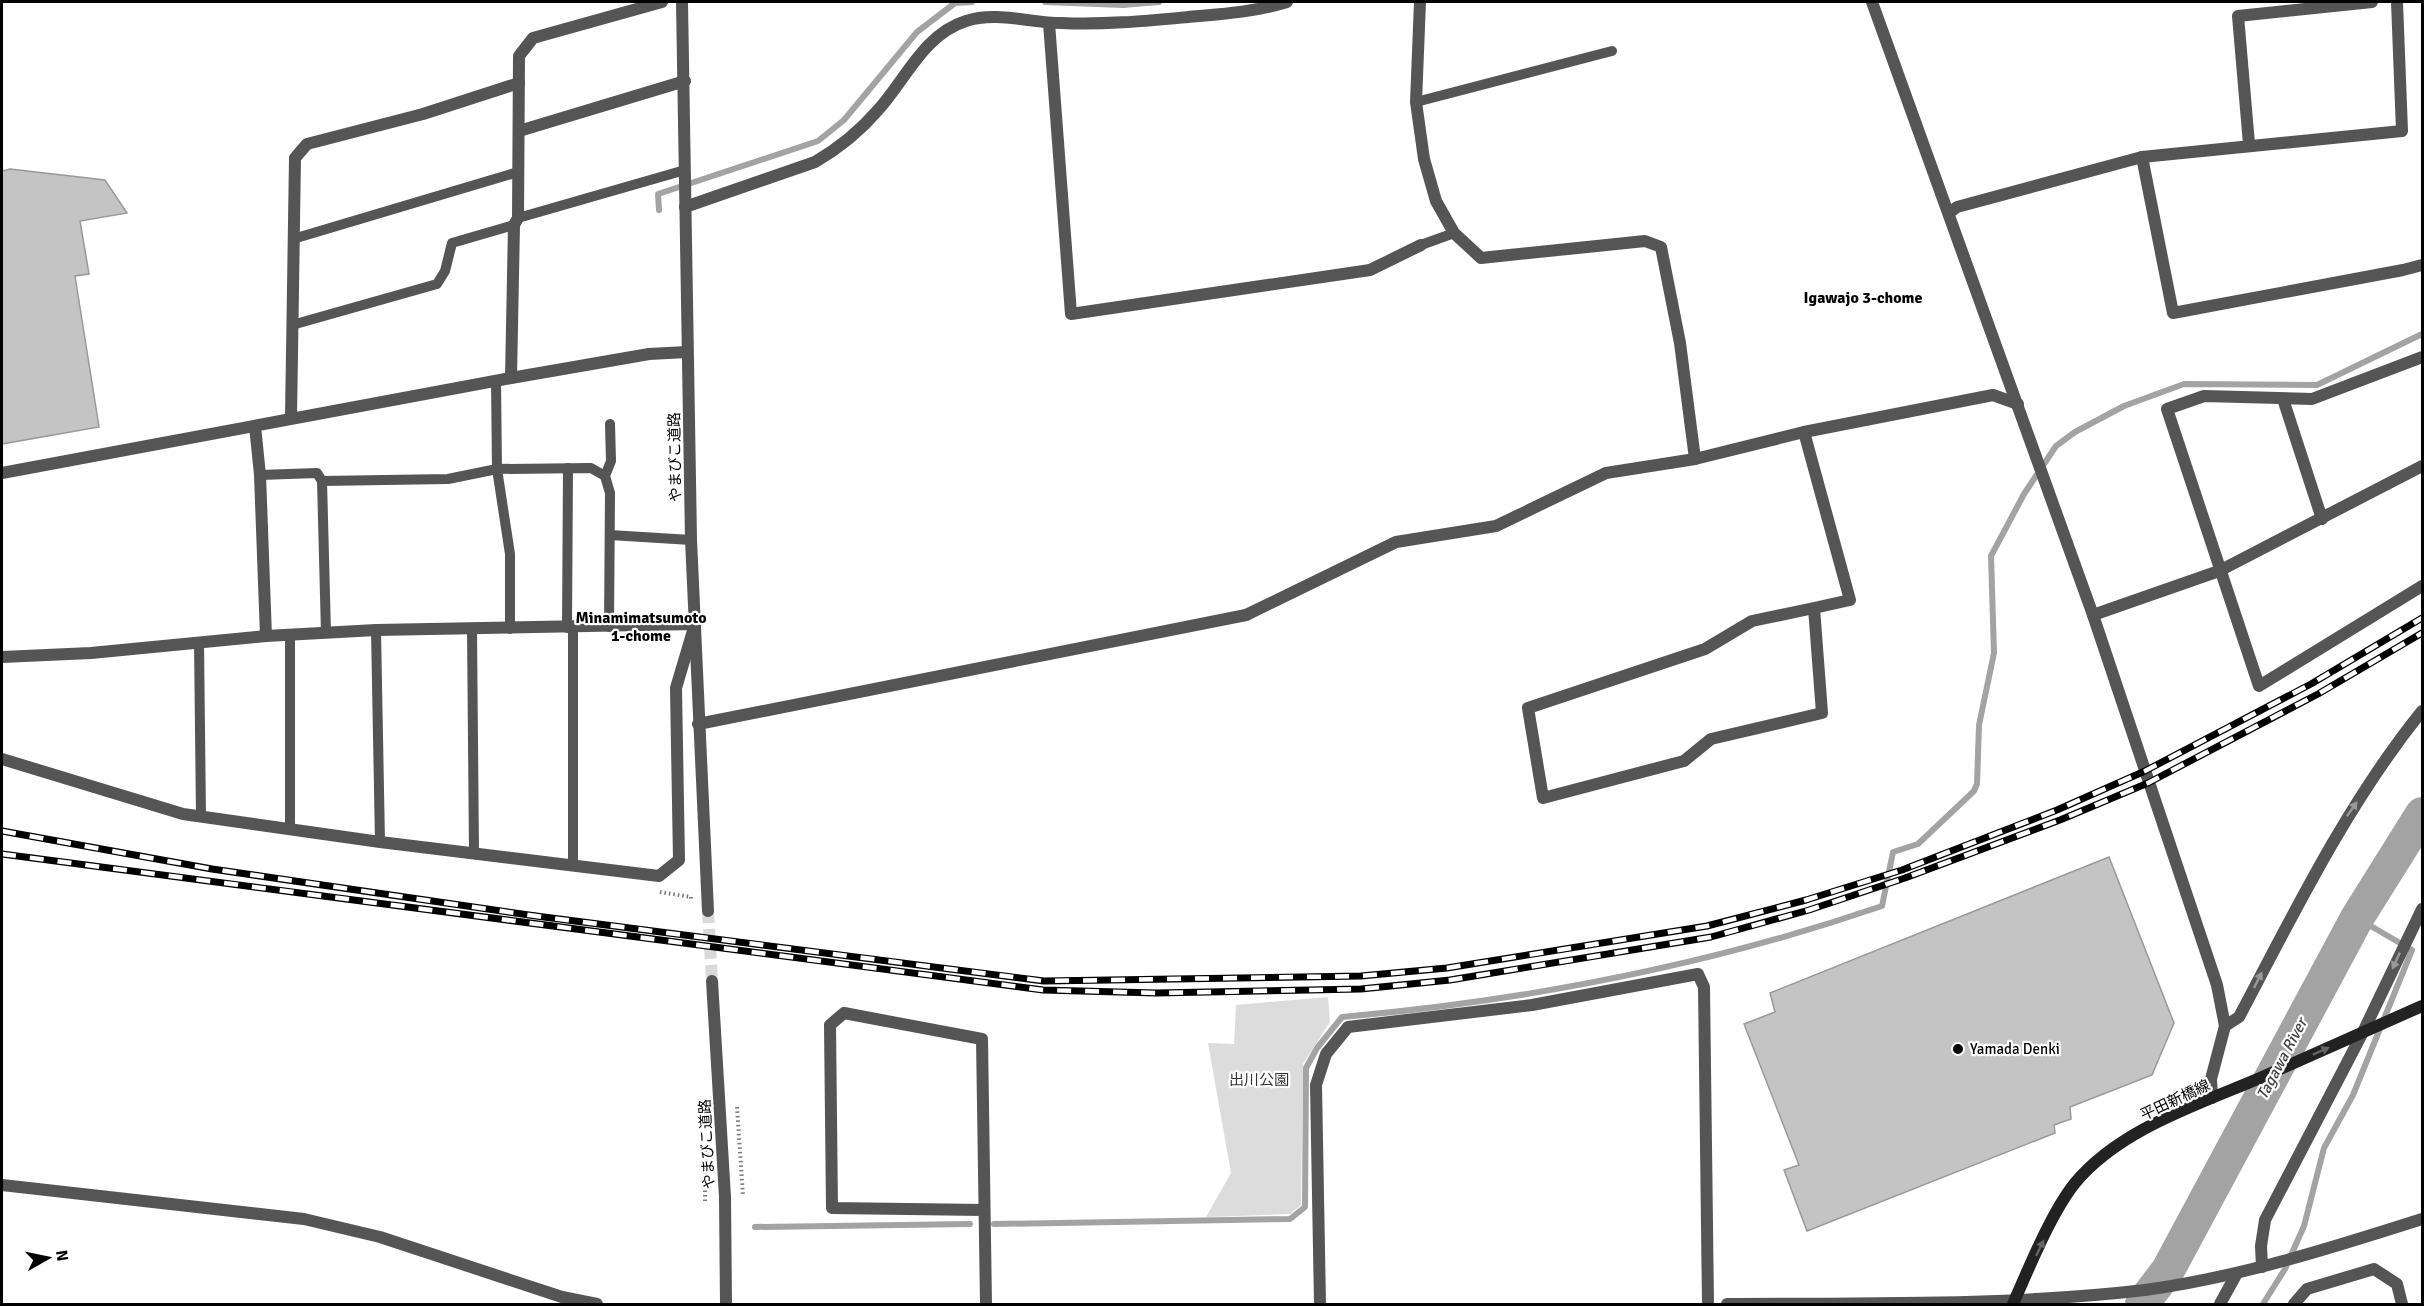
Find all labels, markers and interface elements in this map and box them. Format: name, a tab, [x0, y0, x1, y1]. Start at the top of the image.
district label: Igawajo 3-chome	[1804, 288, 1922, 308]
street label: やまびこ道路	[665, 412, 685, 502]
district label: Minamimatsumoto 1-chome	[575, 608, 707, 646]
one-way arrow	[2346, 802, 2358, 818]
one-way arrow	[2392, 952, 2401, 969]
one-way arrow	[2254, 972, 2263, 989]
water label: Tagawa River	[2252, 1013, 2313, 1103]
place label: Yamada Denki	[1970, 1040, 2060, 1058]
marker: Yamada Denki	[1951, 1042, 1965, 1056]
one-way arrow	[2312, 1046, 2330, 1056]
park label: 出川公園	[1229, 1071, 1289, 1089]
street label: 平田新橋線	[2137, 1076, 2213, 1124]
street label: やまびこ道路	[696, 1099, 718, 1189]
north arrow	[18, 1228, 78, 1288]
one-way arrow	[2035, 1240, 2044, 1257]
text: N	[51, 1249, 73, 1263]

